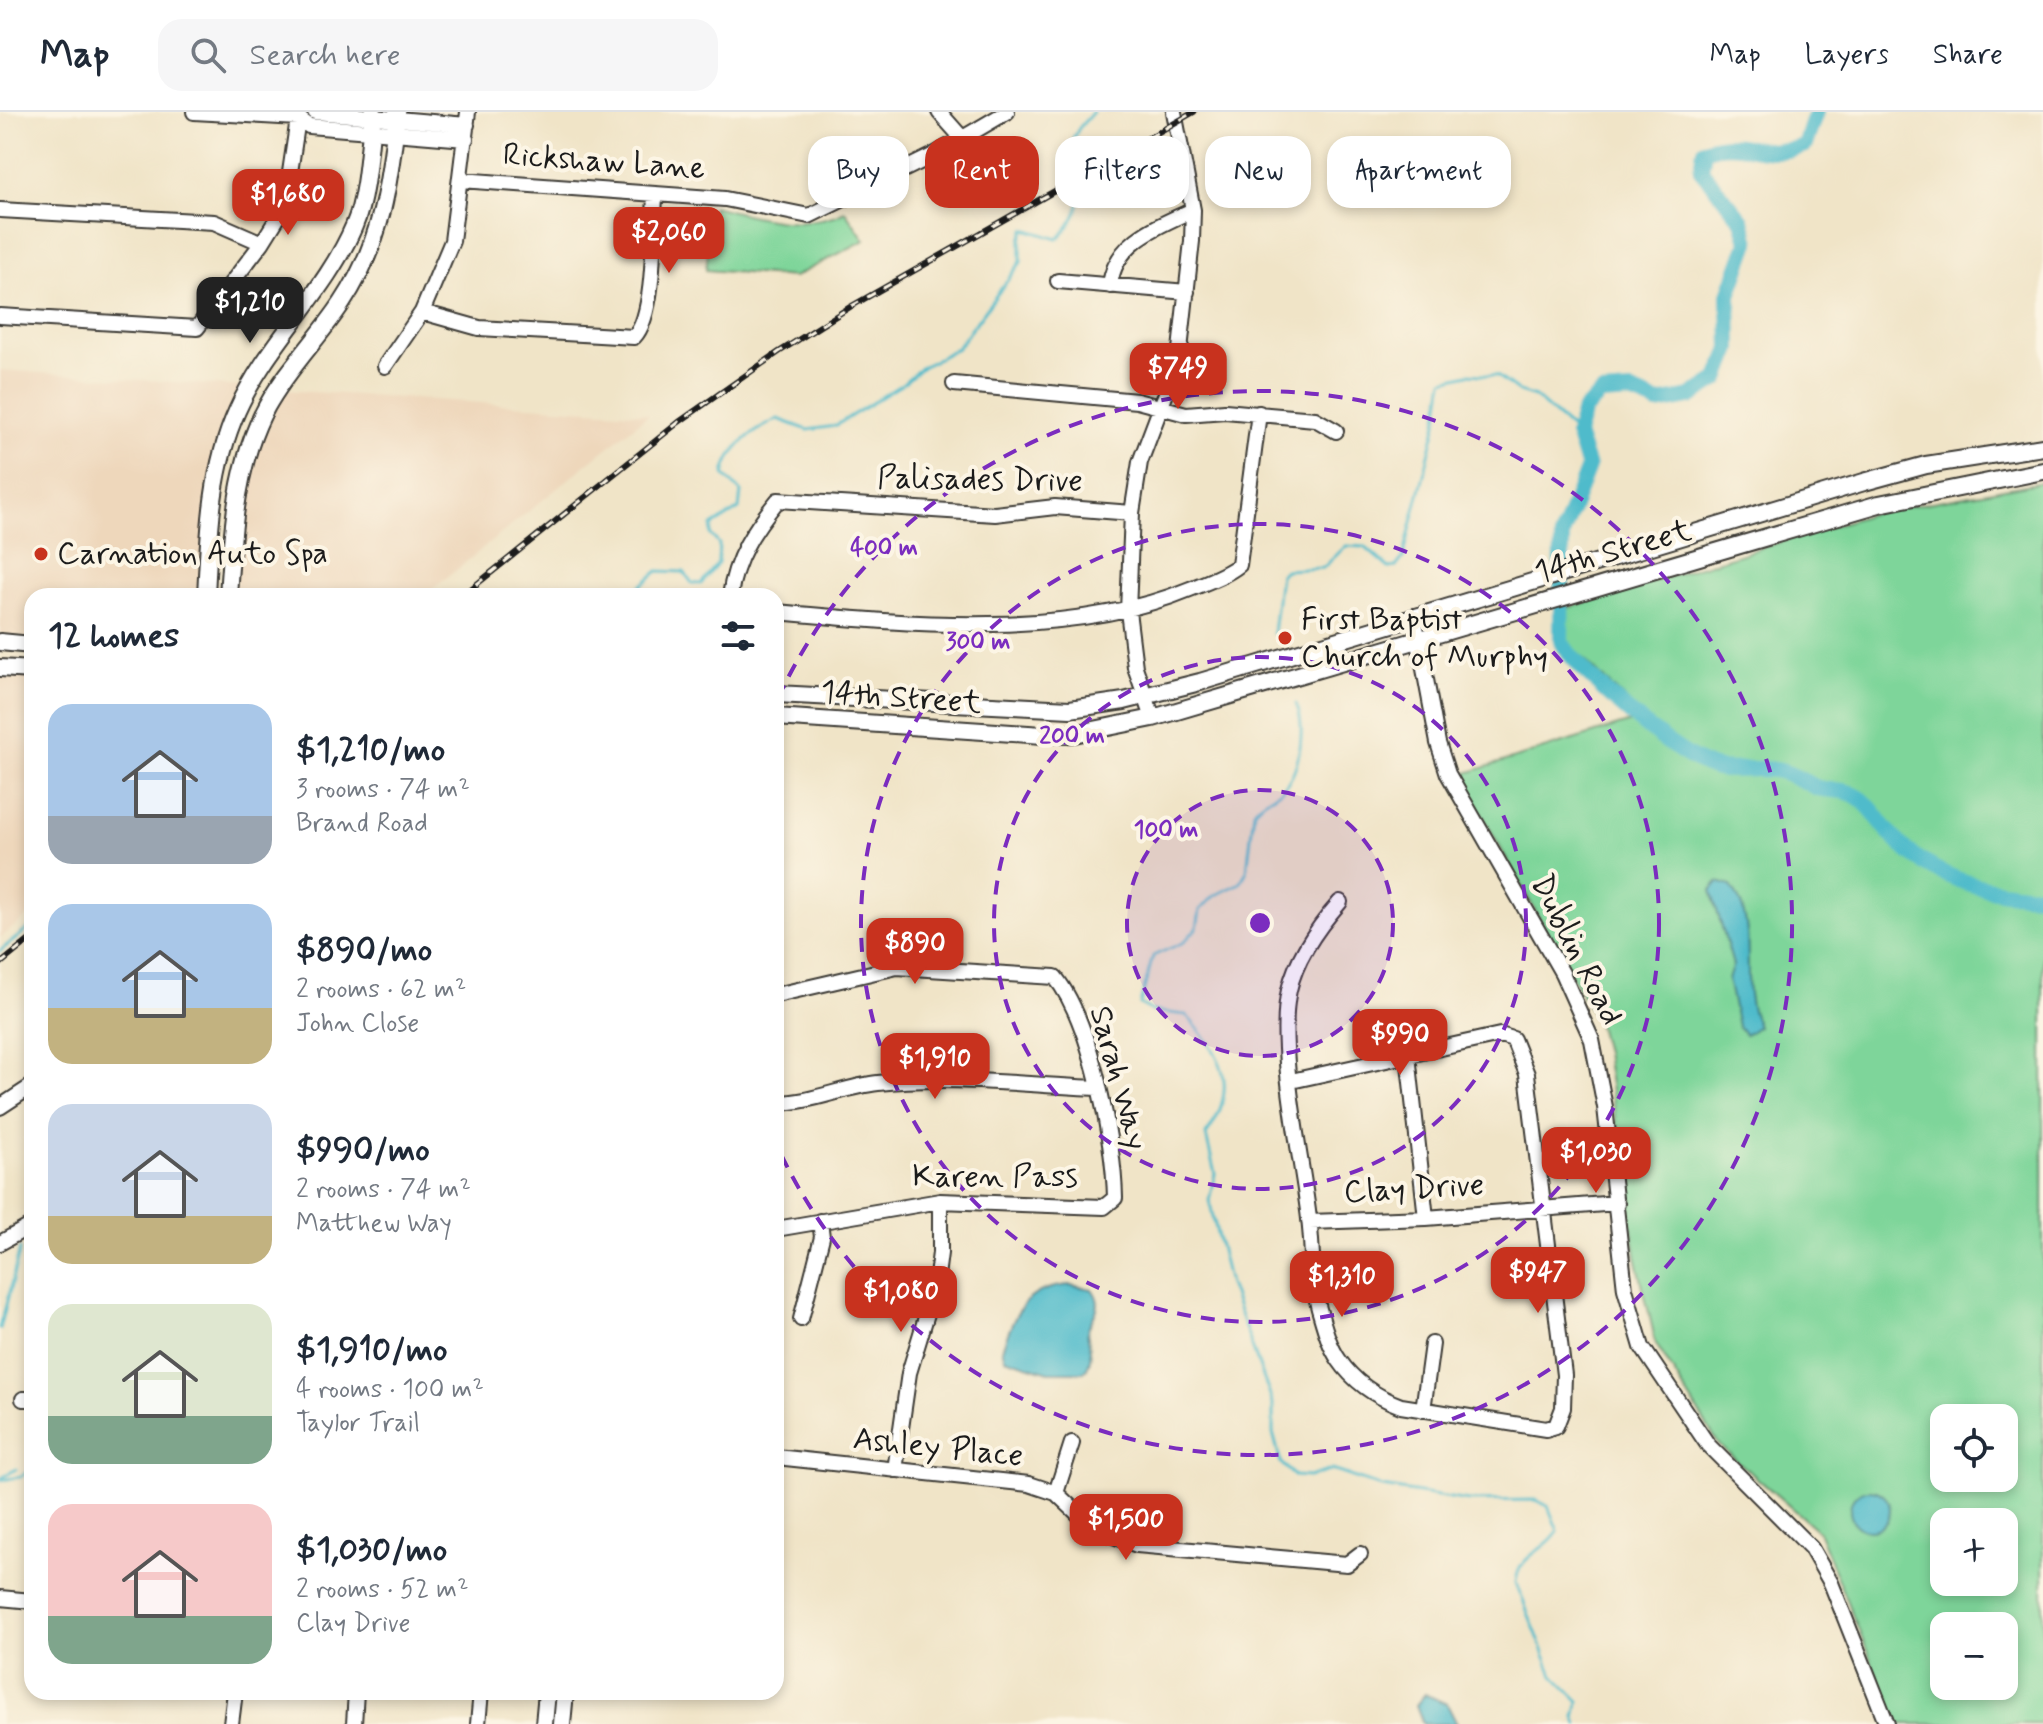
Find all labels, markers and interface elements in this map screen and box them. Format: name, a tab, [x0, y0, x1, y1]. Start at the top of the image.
search box	[158, 19, 718, 91]
text: Map	[40, 31, 110, 80]
icon: search	[186, 33, 230, 77]
text: Search here	[250, 36, 401, 75]
text: Map	[1710, 37, 1761, 74]
text: Layers	[1805, 37, 1889, 74]
text: Share	[1933, 37, 2003, 74]
street label: Rickshaw Lane	[501, 134, 707, 190]
chip: Buy	[808, 136, 909, 208]
chip: Rent	[925, 136, 1039, 208]
chip: Filters	[1055, 136, 1189, 208]
chip: New	[1205, 136, 1311, 208]
chip: Apartment	[1327, 136, 1511, 208]
pin: $1,680	[223, 169, 353, 237]
text: $1,680	[250, 178, 326, 212]
pin: $2,060	[604, 207, 734, 275]
text: $2,060	[631, 216, 707, 250]
pin: $1,210	[185, 277, 315, 345]
text: $1,210	[215, 286, 285, 320]
pin: $749	[1131, 343, 1225, 411]
text: $749	[1148, 352, 1208, 386]
street label: Palisades Drive	[877, 457, 1083, 503]
street label: 14th Street	[1530, 510, 1696, 594]
place label: Carnation Auto Spa	[57, 533, 328, 575]
text: 400 m	[850, 533, 918, 564]
marker: Carnation Auto Spa	[32, 545, 50, 563]
place label: First Baptist Church of Murphy	[1301, 599, 1548, 678]
text: 12 homes	[48, 614, 179, 659]
icon: filters	[716, 614, 760, 658]
text: 300 m	[946, 627, 1010, 658]
marker: First Baptist Church of Murphy	[1276, 629, 1294, 647]
street label: 14th Street	[819, 671, 983, 725]
text: 200 m	[1039, 721, 1105, 752]
text: $1,210/mo	[296, 728, 445, 773]
icon: home	[112, 736, 208, 832]
text: 3 rooms · 74 m²	[296, 773, 470, 807]
text: Brand Road	[296, 807, 428, 841]
text: 100 m	[1134, 815, 1198, 846]
street label: Dublin Road	[1520, 867, 1632, 1033]
centre of rings	[1246, 909, 1274, 937]
pin: $890	[868, 918, 962, 986]
text: $890	[884, 927, 946, 961]
text: $890/mo	[296, 928, 432, 973]
icon: home	[112, 936, 208, 1032]
text: 2 rooms · 62 m²	[296, 973, 466, 1007]
street label: Sarah Way	[1079, 1001, 1157, 1155]
text: John Close	[296, 1007, 419, 1041]
pin: $990	[1353, 1009, 1447, 1077]
text: $990	[1370, 1018, 1430, 1052]
pin: $1,910	[870, 1033, 1000, 1101]
text: $1,910	[899, 1042, 971, 1076]
pin: $1,030	[1531, 1127, 1661, 1195]
text: $990/mo	[296, 1128, 430, 1173]
icon: home	[112, 1136, 208, 1232]
text: $1,030	[1560, 1136, 1632, 1170]
street label: Karen Pass	[912, 1156, 1078, 1198]
street label: Clay Drive	[1343, 1164, 1485, 1214]
text: 2 rooms · 74 m²	[296, 1173, 471, 1207]
text: Matthew Way	[296, 1207, 452, 1241]
pin: $947	[1491, 1247, 1585, 1315]
pin: $1,310	[1277, 1251, 1407, 1319]
text: $947	[1509, 1256, 1567, 1290]
text: $1,310	[1308, 1260, 1376, 1294]
pin: $1,080	[836, 1266, 966, 1334]
text: $1,080	[863, 1275, 939, 1309]
text: $1,910/mo	[296, 1328, 447, 1373]
icon: home	[112, 1336, 208, 1432]
text: 4 rooms · 100 m²	[296, 1373, 484, 1407]
map controls	[1930, 1404, 2018, 1700]
button: locate	[1930, 1404, 2018, 1492]
text: Taylor Trail	[296, 1407, 420, 1441]
street label: Ashley Place	[851, 1418, 1025, 1478]
pin: $1,500	[1061, 1494, 1191, 1562]
text: $1,500	[1088, 1503, 1164, 1537]
button: +	[1930, 1508, 2018, 1596]
text: $1,030/mo	[296, 1528, 447, 1573]
icon: home	[112, 1536, 208, 1632]
text: 2 rooms · 52 m²	[296, 1573, 468, 1607]
text: Clay Drive	[296, 1607, 410, 1641]
button: −	[1930, 1612, 2018, 1700]

